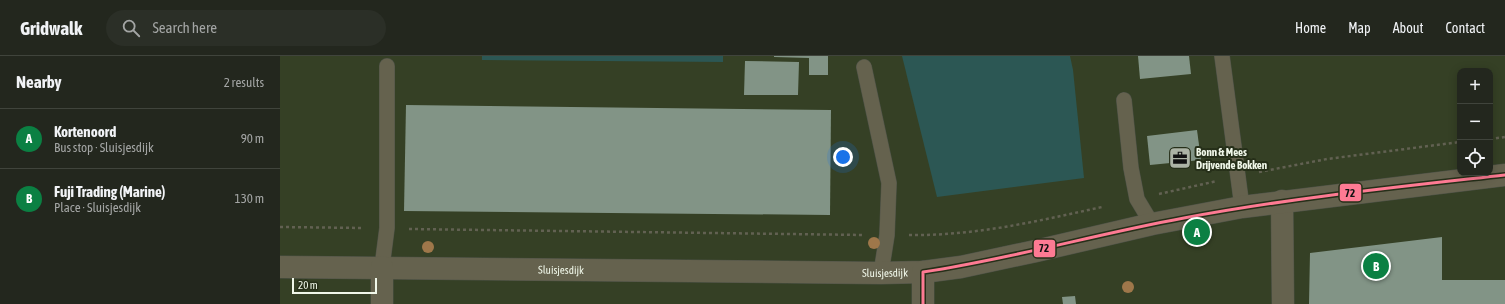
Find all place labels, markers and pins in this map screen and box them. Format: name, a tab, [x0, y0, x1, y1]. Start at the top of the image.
office icon: Bonn & Mees Drijvende Bokken	[1167, 145, 1193, 171]
place label: Bonn & Mees Drijvende Bokken	[1196, 146, 1267, 171]
pin: A	[1184, 217, 1210, 247]
pin: B	[1363, 251, 1389, 281]

